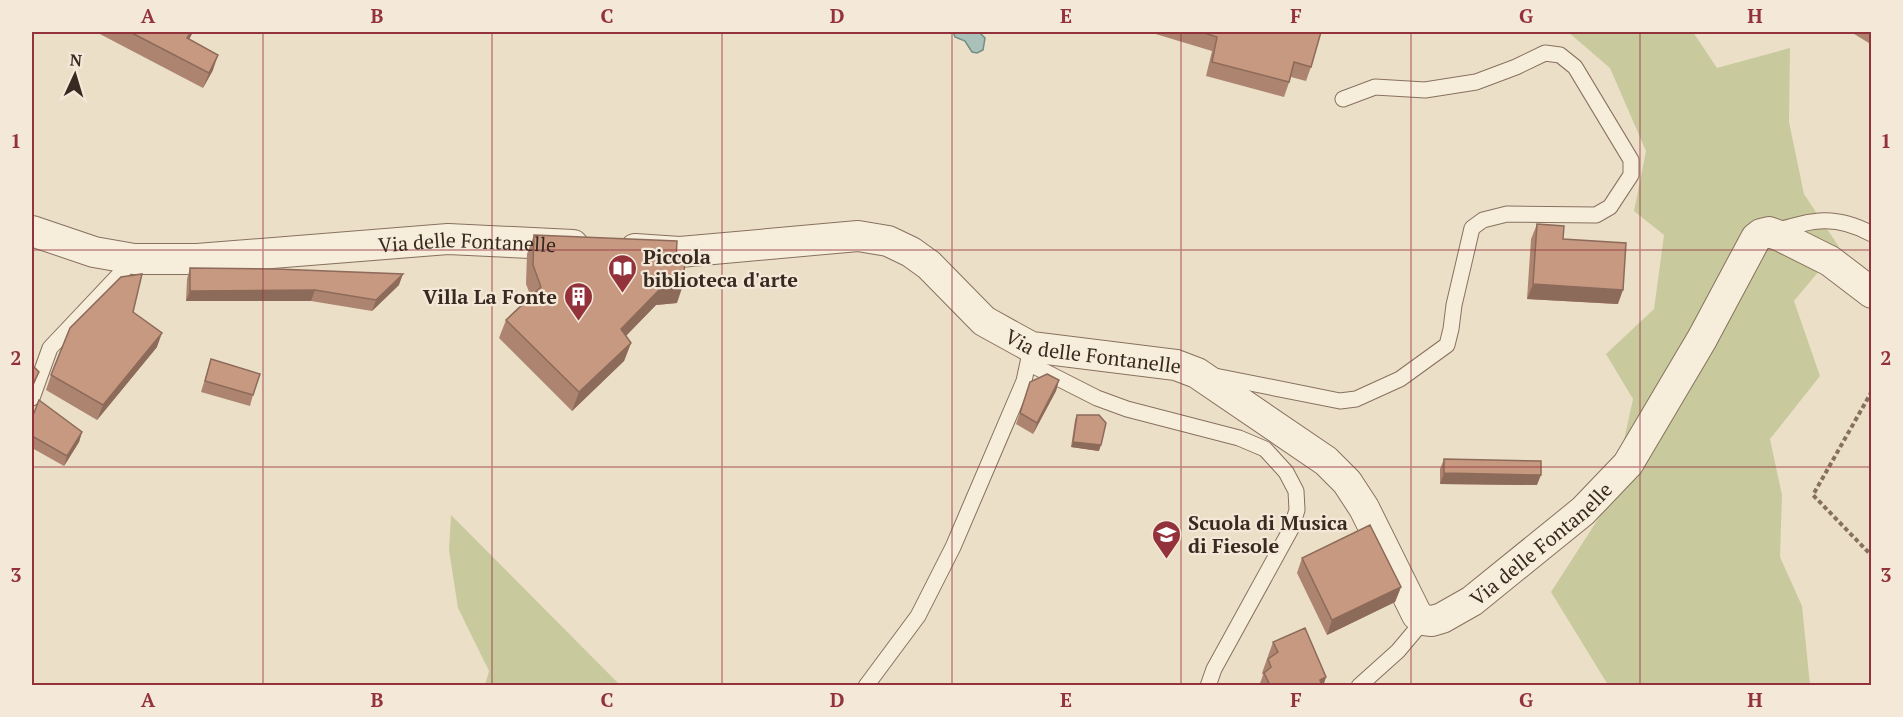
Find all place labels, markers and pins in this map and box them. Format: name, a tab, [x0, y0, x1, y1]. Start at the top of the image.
place label: Piccola biblioteca d'arte	[642, 243, 798, 293]
library icon: Piccola biblioteca d'arte	[606, 252, 638, 294]
building icon: Villa La Fonte	[562, 280, 594, 322]
place label: Villa La Fonte	[423, 283, 557, 310]
place label: Scuola di Musica di Fiesole	[1188, 509, 1348, 559]
school or university icon: Scuola di Musica di Fiesole	[1151, 518, 1183, 560]

